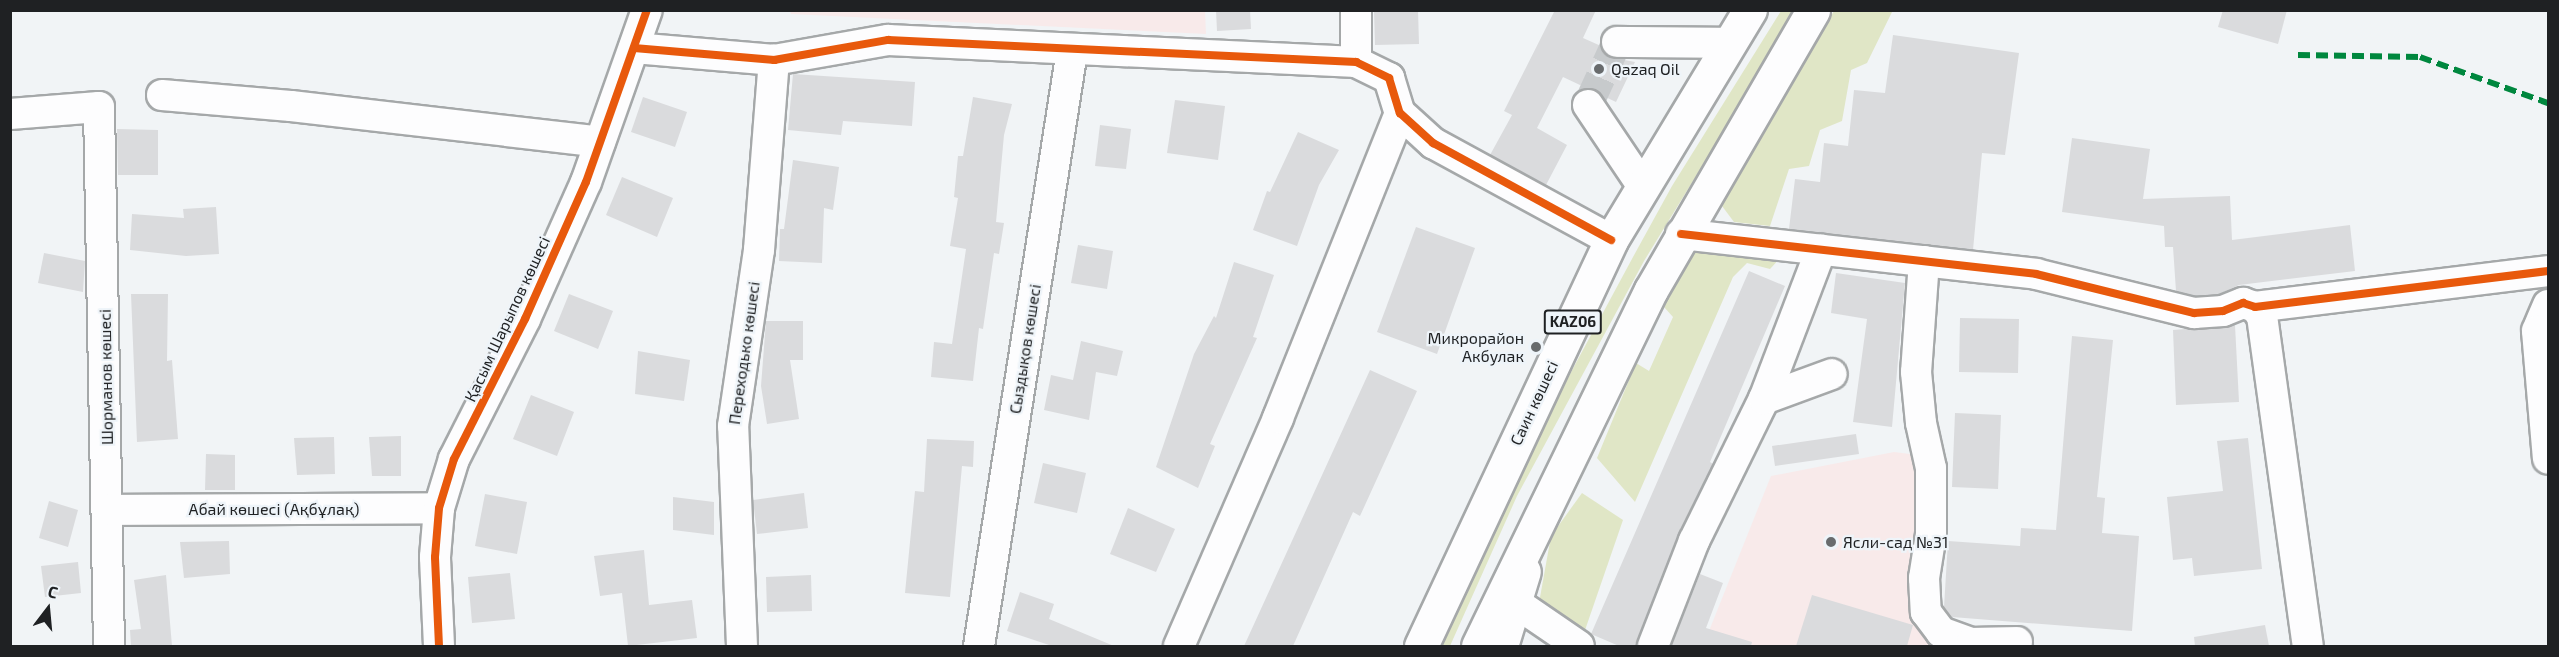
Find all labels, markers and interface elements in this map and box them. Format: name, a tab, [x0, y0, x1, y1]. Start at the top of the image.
place label: Qazaq Oil	[1611, 59, 1680, 79]
marker: Qazaq Oil	[1592, 62, 1606, 76]
street label: Қасым Шарыпов көшесі	[460, 233, 554, 405]
street label: Переходько көшесі	[724, 280, 764, 426]
street label: Сыздықов көшесі	[1005, 283, 1045, 415]
street label: Шорманов көшесі	[95, 309, 117, 445]
road number: KАZ06	[1543, 310, 1603, 334]
place label: Микрорайон Акбулак	[1428, 328, 1524, 366]
marker: Микрорайон Акбулак	[1529, 340, 1543, 354]
street label: Саин көшесі	[1506, 358, 1562, 448]
street label: Абай көшесі (Ақбұлақ)	[188, 499, 360, 519]
place label: Ясли-сад №31	[1843, 532, 1948, 552]
marker: Ясли-сад №31	[1824, 535, 1838, 549]
north arrow	[18, 579, 78, 639]
text: С	[46, 581, 60, 602]

